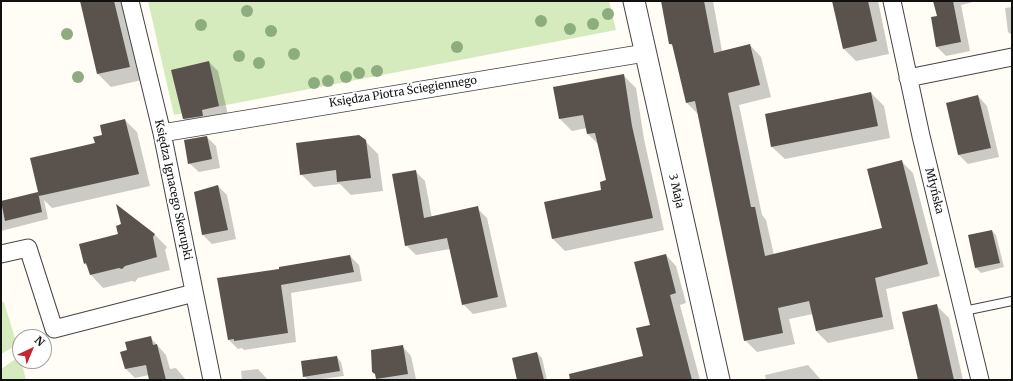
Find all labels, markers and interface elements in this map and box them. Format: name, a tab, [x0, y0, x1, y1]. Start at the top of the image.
street label: Księdza Piotra Ściegiennego	[328, 74, 478, 110]
street label: Księdza Ignacego Skorupki	[152, 119, 194, 261]
street label: Młyńska	[922, 167, 946, 215]
street label: 3 Maja	[666, 173, 686, 209]
north arrow	[12, 329, 52, 369]
text: N	[32, 333, 48, 349]

